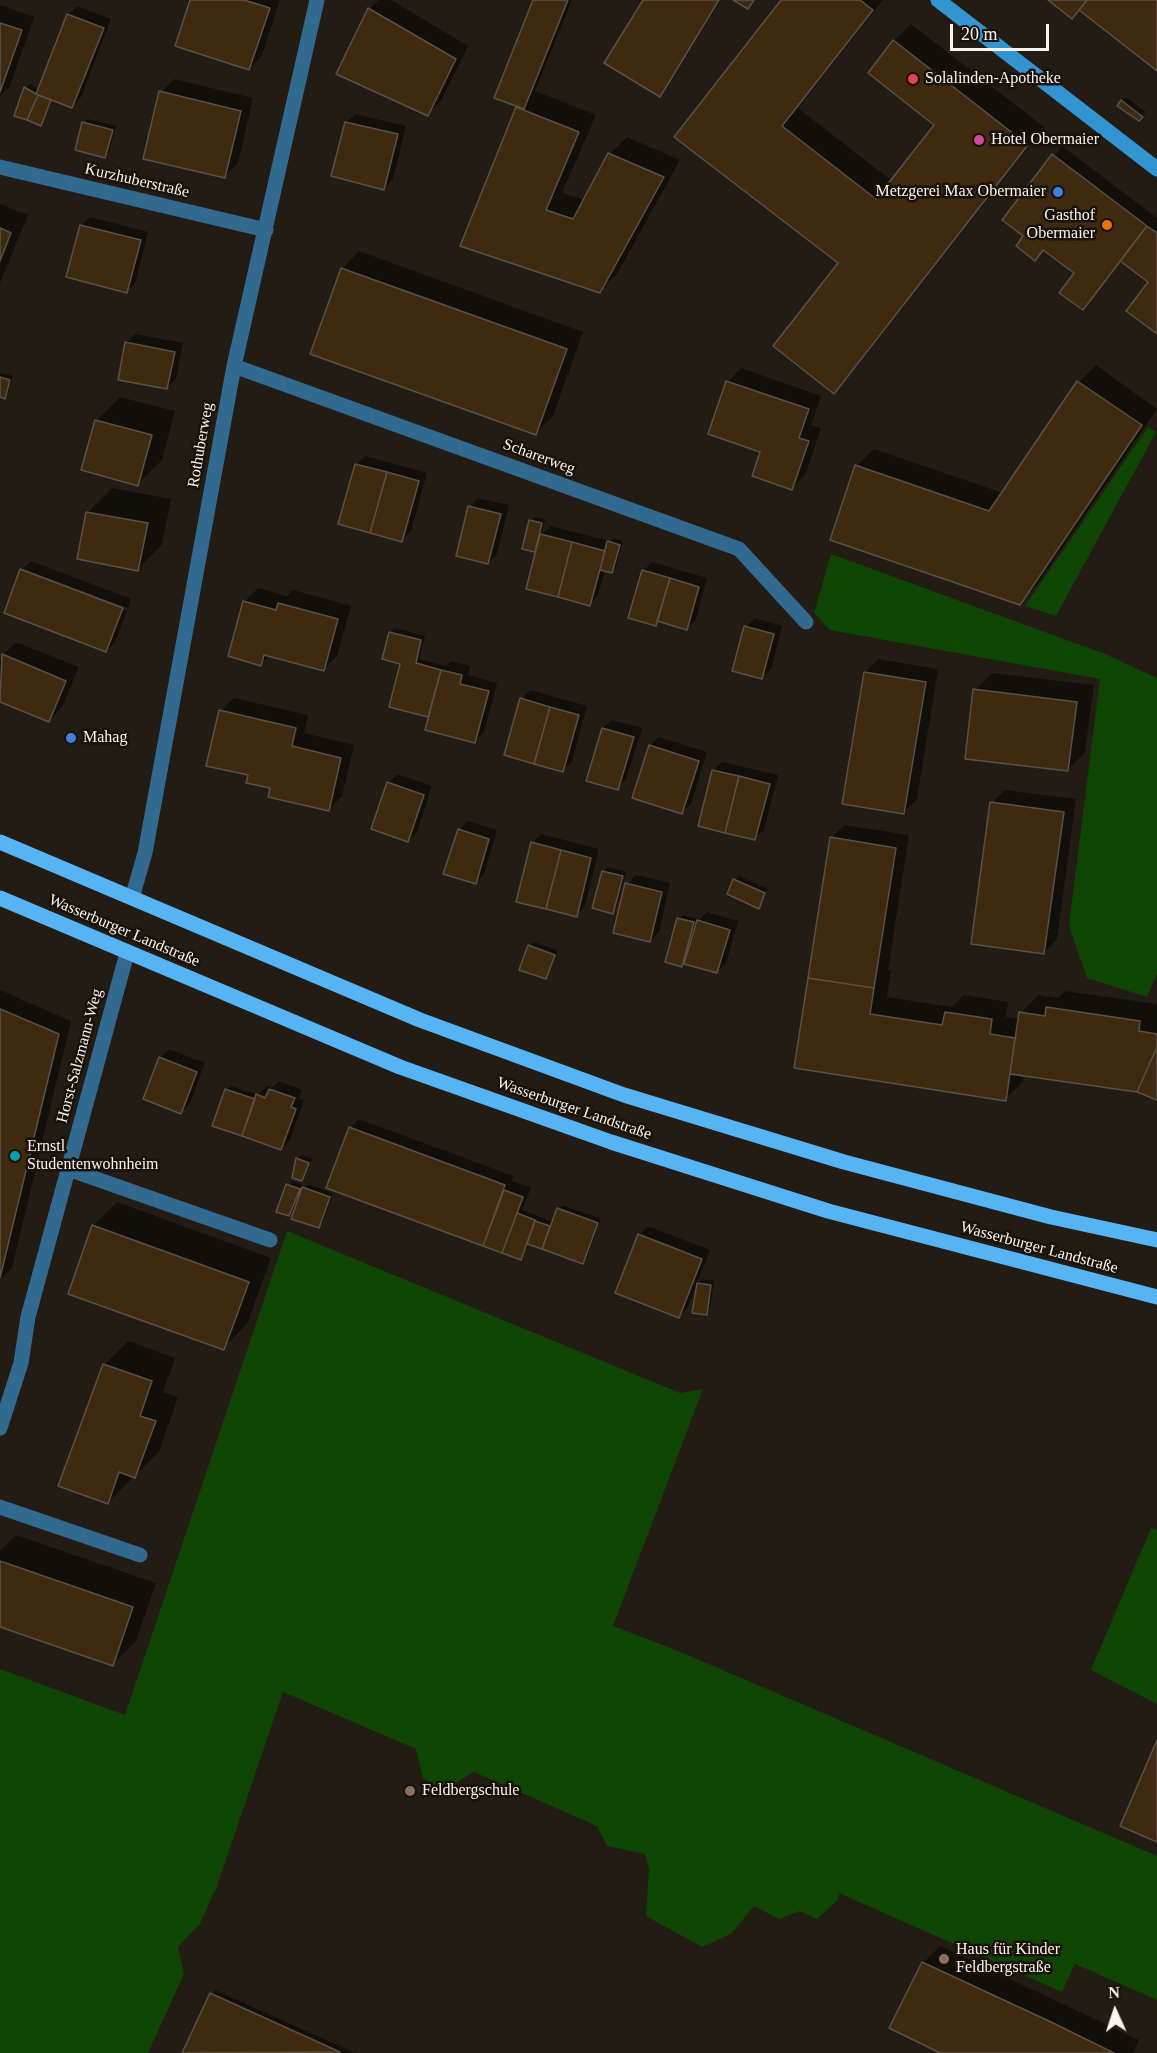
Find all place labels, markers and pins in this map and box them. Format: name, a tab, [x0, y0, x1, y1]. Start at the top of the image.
place label: Solalinden-Apotheke	[925, 69, 1061, 89]
marker: Solalinden-Apotheke	[906, 72, 920, 86]
place label: Hotel Obermaier	[991, 130, 1099, 150]
marker: Hotel Obermaier	[972, 133, 986, 147]
place label: Metzgerei Max Obermaier	[875, 182, 1046, 202]
marker: Metzgerei Max Obermaier	[1051, 185, 1065, 199]
place label: Gasthof Obermaier	[1027, 206, 1095, 244]
marker: Gasthof Obermaier	[1100, 218, 1114, 232]
place label: Mahag	[83, 728, 127, 748]
marker: Mahag	[64, 731, 78, 745]
place label: Ernstl Studentenwohnheim	[27, 1137, 159, 1175]
marker: Ernstl Studentenwohnheim	[8, 1149, 22, 1163]
place label: Feldbergschule	[422, 1781, 519, 1801]
marker: Feldbergschule	[403, 1784, 417, 1798]
place label: Haus für Kinder Feldbergstraße	[956, 1940, 1060, 1978]
marker: Haus für Kinder Feldbergstraße	[937, 1952, 951, 1966]

